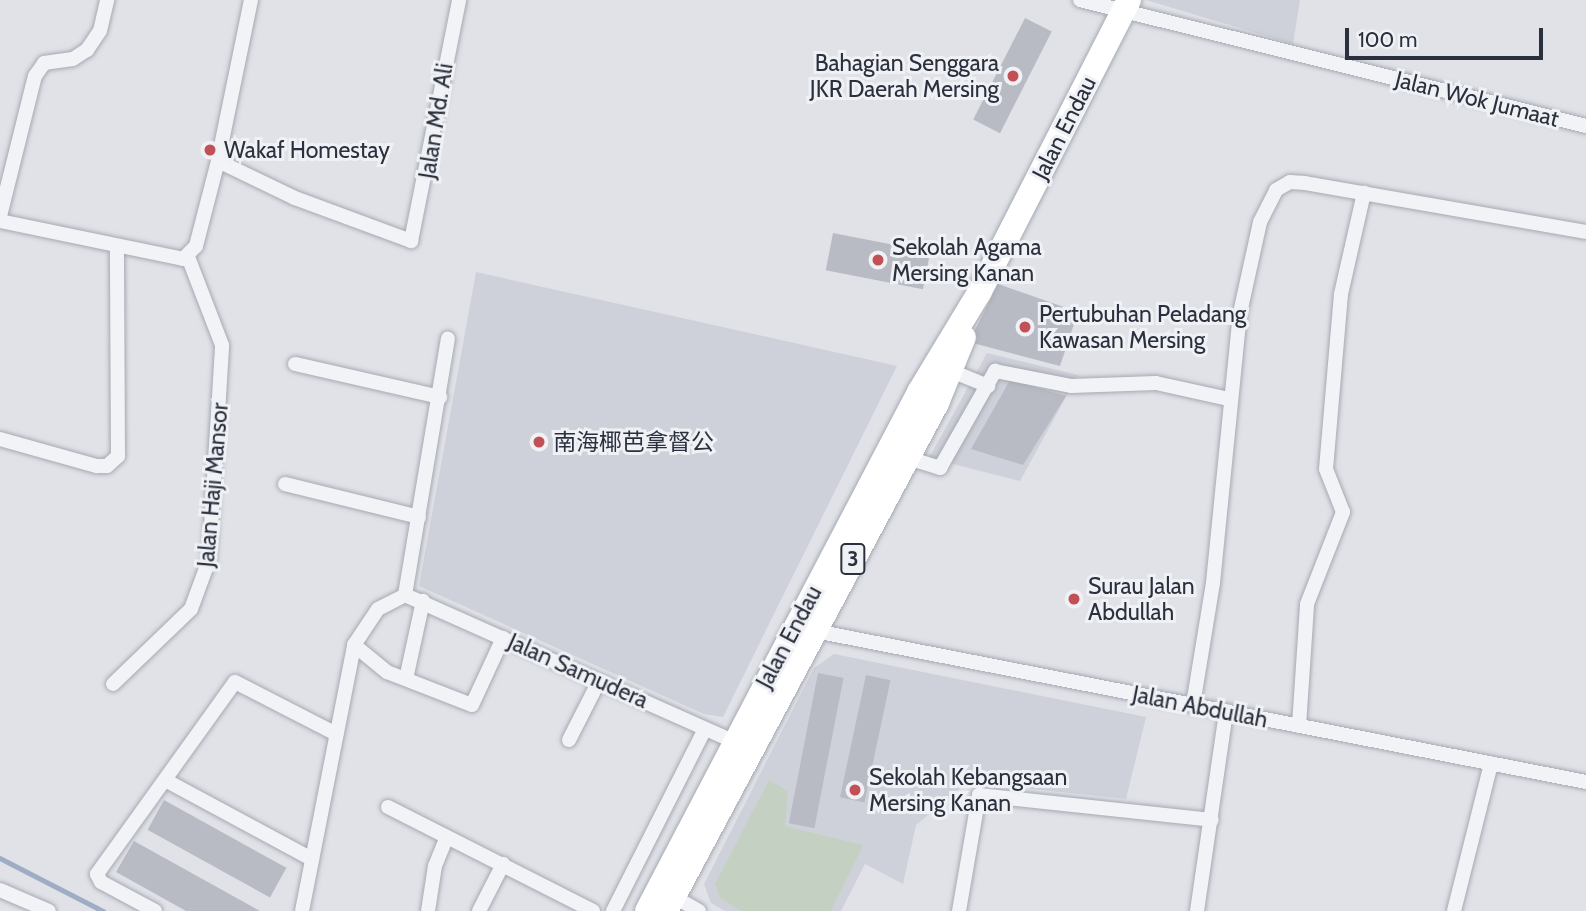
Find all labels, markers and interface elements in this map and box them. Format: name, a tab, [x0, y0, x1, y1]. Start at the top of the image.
scale bar	[1348, 14, 1546, 58]
text: 100 m	[1358, 27, 1417, 52]
place label: Bahagian Senggara JKR Daerah Mersing	[810, 49, 999, 103]
street label: Jalan Md. Ali	[413, 61, 459, 181]
street label: Jalan Wok Jumaat	[1392, 65, 1562, 133]
marker: Bahagian Senggara JKR Daerah Mersing	[1005, 68, 1021, 84]
street label: Jalan Endau	[1026, 72, 1102, 184]
place label: Wakaf Homestay	[224, 136, 390, 164]
marker: Wakaf Homestay	[202, 142, 218, 158]
place label: Sekolah Agama Mersing Kanan	[892, 233, 1041, 287]
marker: Sekolah Agama Mersing Kanan	[870, 252, 886, 268]
place label: Pertubuhan Peladang Kawasan Mersing	[1039, 300, 1246, 354]
marker: Pertubuhan Peladang Kawasan Mersing	[1017, 319, 1033, 335]
street label: Jalan Haji Mansor	[192, 402, 234, 568]
place label: 南海椰芭拿督公	[553, 428, 714, 456]
marker: 南海椰芭拿督公	[531, 434, 547, 450]
road number: 3	[839, 542, 867, 576]
place label: Surau Jalan Abdullah	[1088, 572, 1195, 626]
street label: Jalan Endau	[750, 581, 828, 693]
marker: Surau Jalan Abdullah	[1066, 591, 1082, 607]
street label: Jalan Samudera	[504, 628, 652, 714]
street label: Jalan Abdullah	[1130, 680, 1270, 734]
place label: Sekolah Kebangsaan Mersing Kanan	[869, 763, 1067, 817]
marker: Sekolah Kebangsaan Mersing Kanan	[847, 782, 863, 798]

